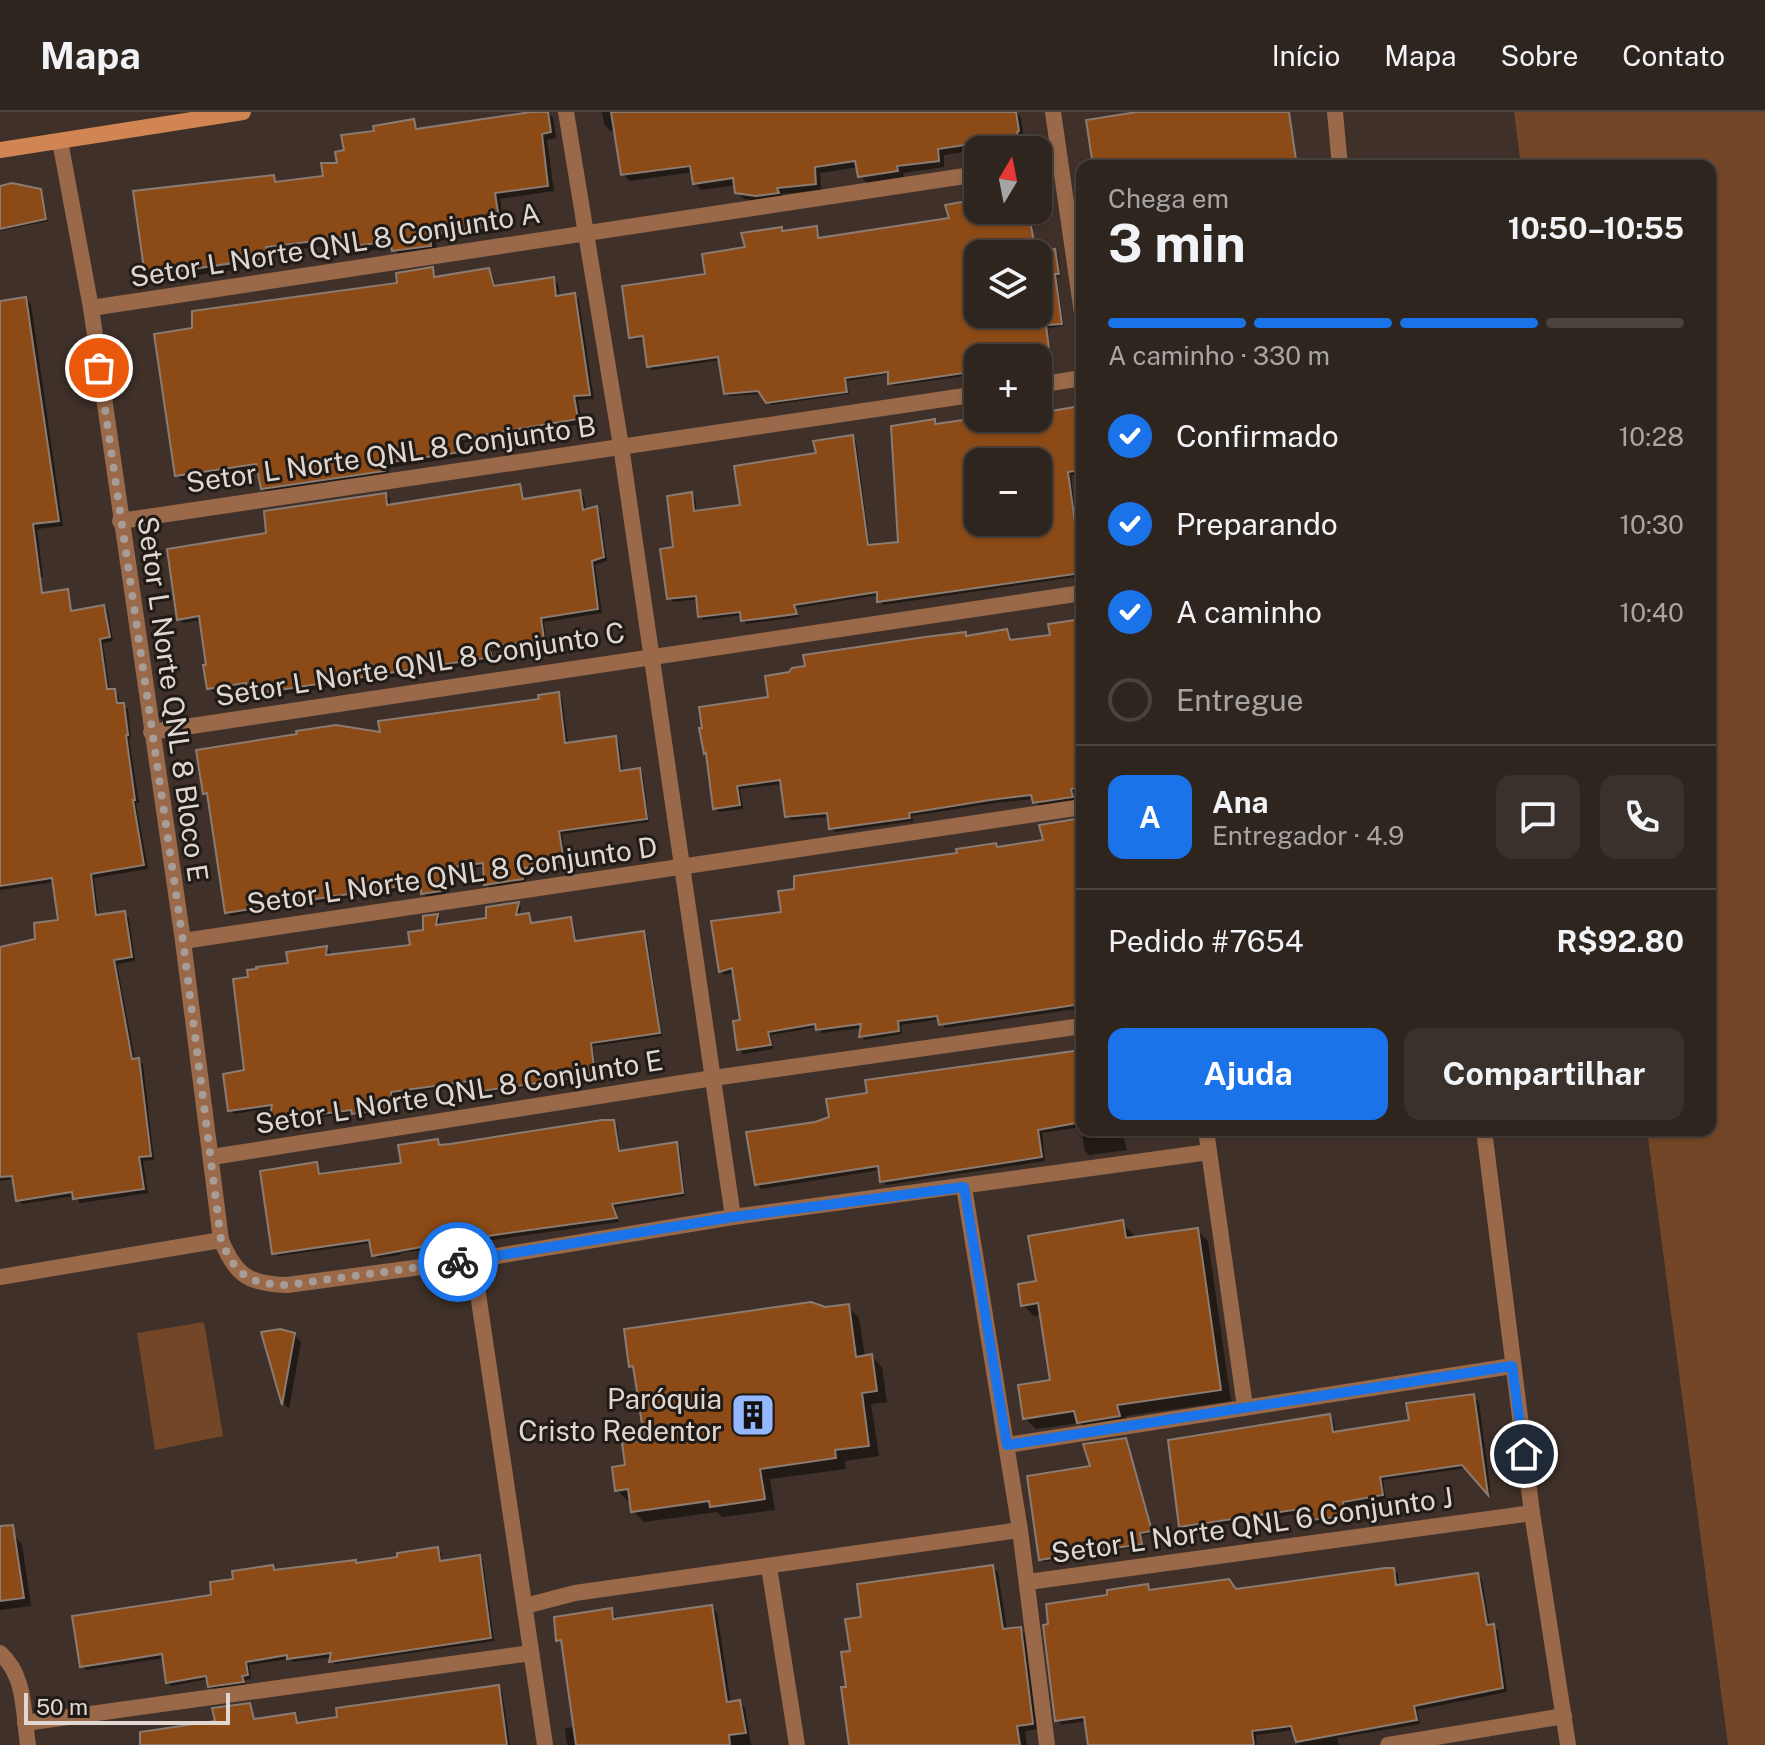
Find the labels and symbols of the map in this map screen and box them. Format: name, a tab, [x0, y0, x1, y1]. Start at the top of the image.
north arrow	[964, 136, 1052, 224]
street label: Setor L Norte QNL 8 Conjunto A	[128, 196, 542, 293]
pin	[65, 334, 133, 402]
street label: Setor L Norte QNL 8 Conjunto B	[184, 408, 598, 499]
street label: Setor L Norte QNL 8 Bloco E	[132, 514, 215, 884]
street label: Setor L Norte QNL 8 Conjunto C	[213, 615, 627, 712]
street label: Setor L Norte QNL 8 Conjunto D	[245, 829, 659, 920]
street label: Setor L Norte QNL 8 Conjunto E	[253, 1043, 665, 1140]
courier	[418, 1222, 498, 1302]
place label: Paróquia Cristo Redentor	[518, 1382, 722, 1447]
building icon: Paróquia Cristo Redentor	[729, 1391, 777, 1439]
pin	[1490, 1420, 1558, 1488]
street label: Setor L Norte QNL 6 Conjunto J	[1049, 1480, 1455, 1569]
scale bar	[24, 1689, 230, 1725]

